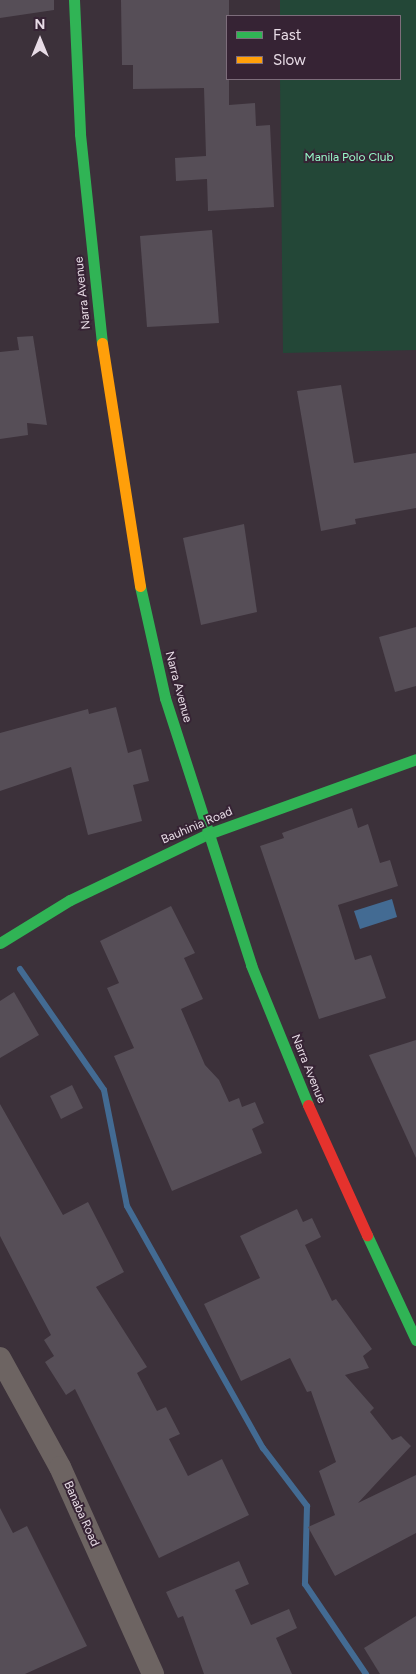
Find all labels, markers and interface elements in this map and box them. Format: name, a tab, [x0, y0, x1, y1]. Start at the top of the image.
north arrow	[15, 15, 65, 65]
legend	[226, 15, 401, 80]
text: N	[35, 16, 45, 33]
text: Fast	[273, 26, 301, 44]
text: Slow	[273, 51, 306, 69]
park label: Manila Polo Club	[305, 151, 393, 165]
street label: Narra Avenue	[72, 256, 94, 330]
street label: Narra Avenue	[162, 650, 194, 724]
street label: Bauhinia Road	[159, 805, 235, 847]
street label: Narra Avenue	[288, 1032, 328, 1106]
street label: Banaba Road	[60, 1479, 102, 1549]

